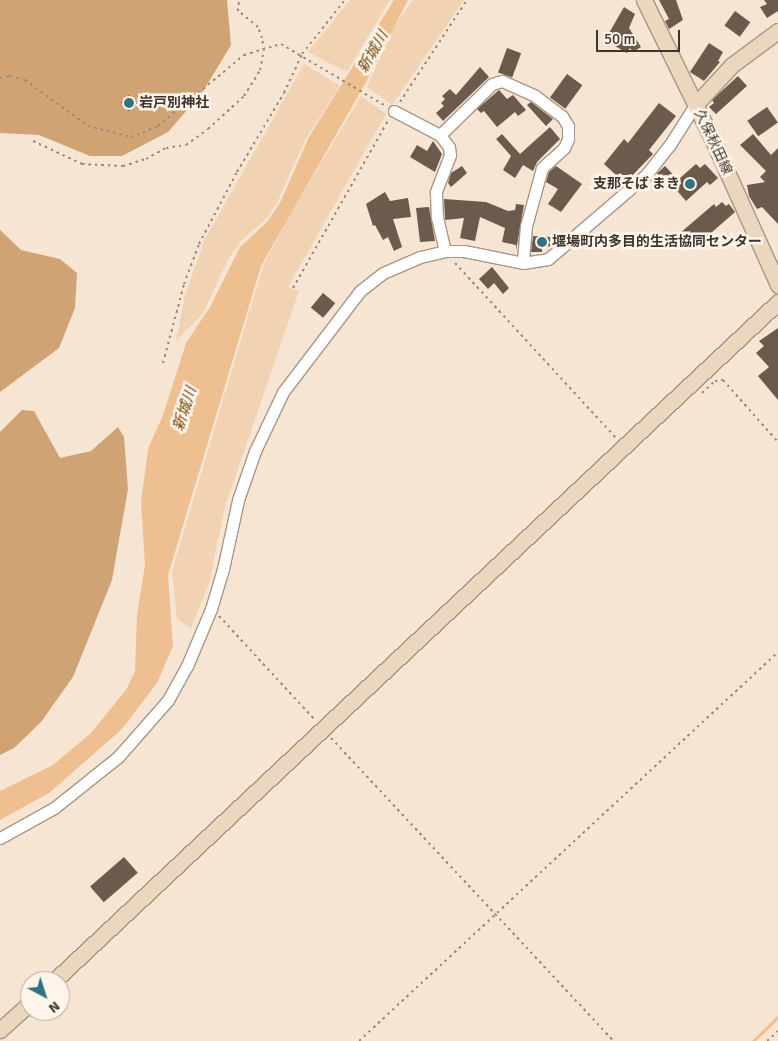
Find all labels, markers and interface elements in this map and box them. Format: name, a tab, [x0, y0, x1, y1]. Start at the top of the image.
scale bar	[598, 20, 682, 52]
water label: 新城川	[354, 28, 392, 76]
text: 50 m	[604, 30, 635, 48]
place label: 岩戸別神社	[139, 95, 209, 111]
marker: 岩戸別神社	[123, 97, 135, 109]
street label: 久保秋田線	[691, 107, 735, 177]
place label: 支那そば まき	[593, 176, 680, 192]
marker: 支那そば まき	[684, 178, 696, 190]
place label: 堰場町内多目的生活協同センター	[552, 234, 762, 250]
marker: 堰場町内多目的生活協同センター	[536, 236, 548, 248]
water label: 新城川	[169, 385, 201, 433]
north arrow	[20, 971, 70, 1021]
text: N	[45, 997, 64, 1017]

